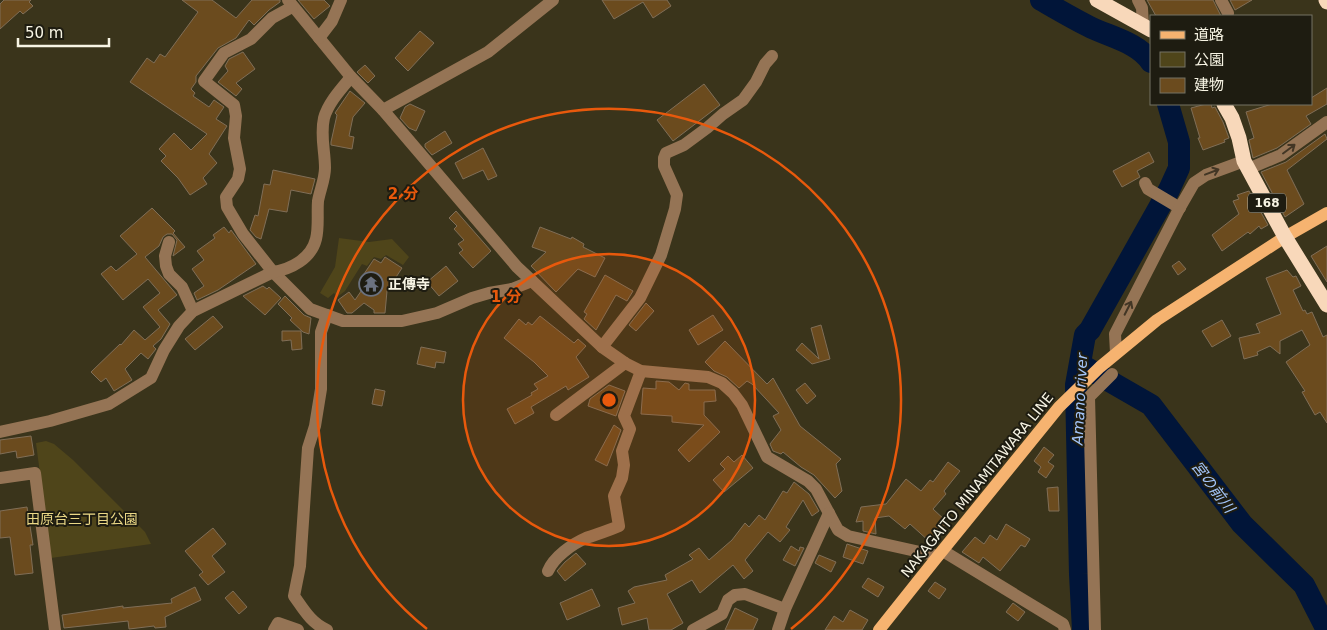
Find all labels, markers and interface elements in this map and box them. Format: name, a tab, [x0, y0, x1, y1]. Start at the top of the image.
scale bar	[18, 15, 109, 47]
legend	[1150, 15, 1312, 105]
text: 50 m	[25, 24, 63, 42]
text: 道路	[1194, 26, 1224, 44]
text: 公園	[1194, 51, 1224, 69]
text: 建物	[1194, 76, 1224, 94]
one-way arrow	[1282, 143, 1295, 154]
one-way arrow	[1205, 167, 1220, 176]
text: 2 分	[388, 185, 418, 203]
road number: 168	[1248, 194, 1286, 212]
temple icon: 正傳寺	[358, 271, 384, 297]
place label: 正傳寺	[388, 276, 430, 292]
text: 1 分	[491, 288, 521, 306]
one-way arrow	[1123, 300, 1133, 315]
water label: Amano river	[1069, 352, 1091, 446]
street label: NAKAGAITO MINAMITAWARA LINE	[898, 390, 1056, 580]
centre of rings	[600, 391, 618, 409]
water label: 宮の前川	[1188, 458, 1239, 518]
park label: 田原台三丁目公園	[26, 511, 138, 527]

